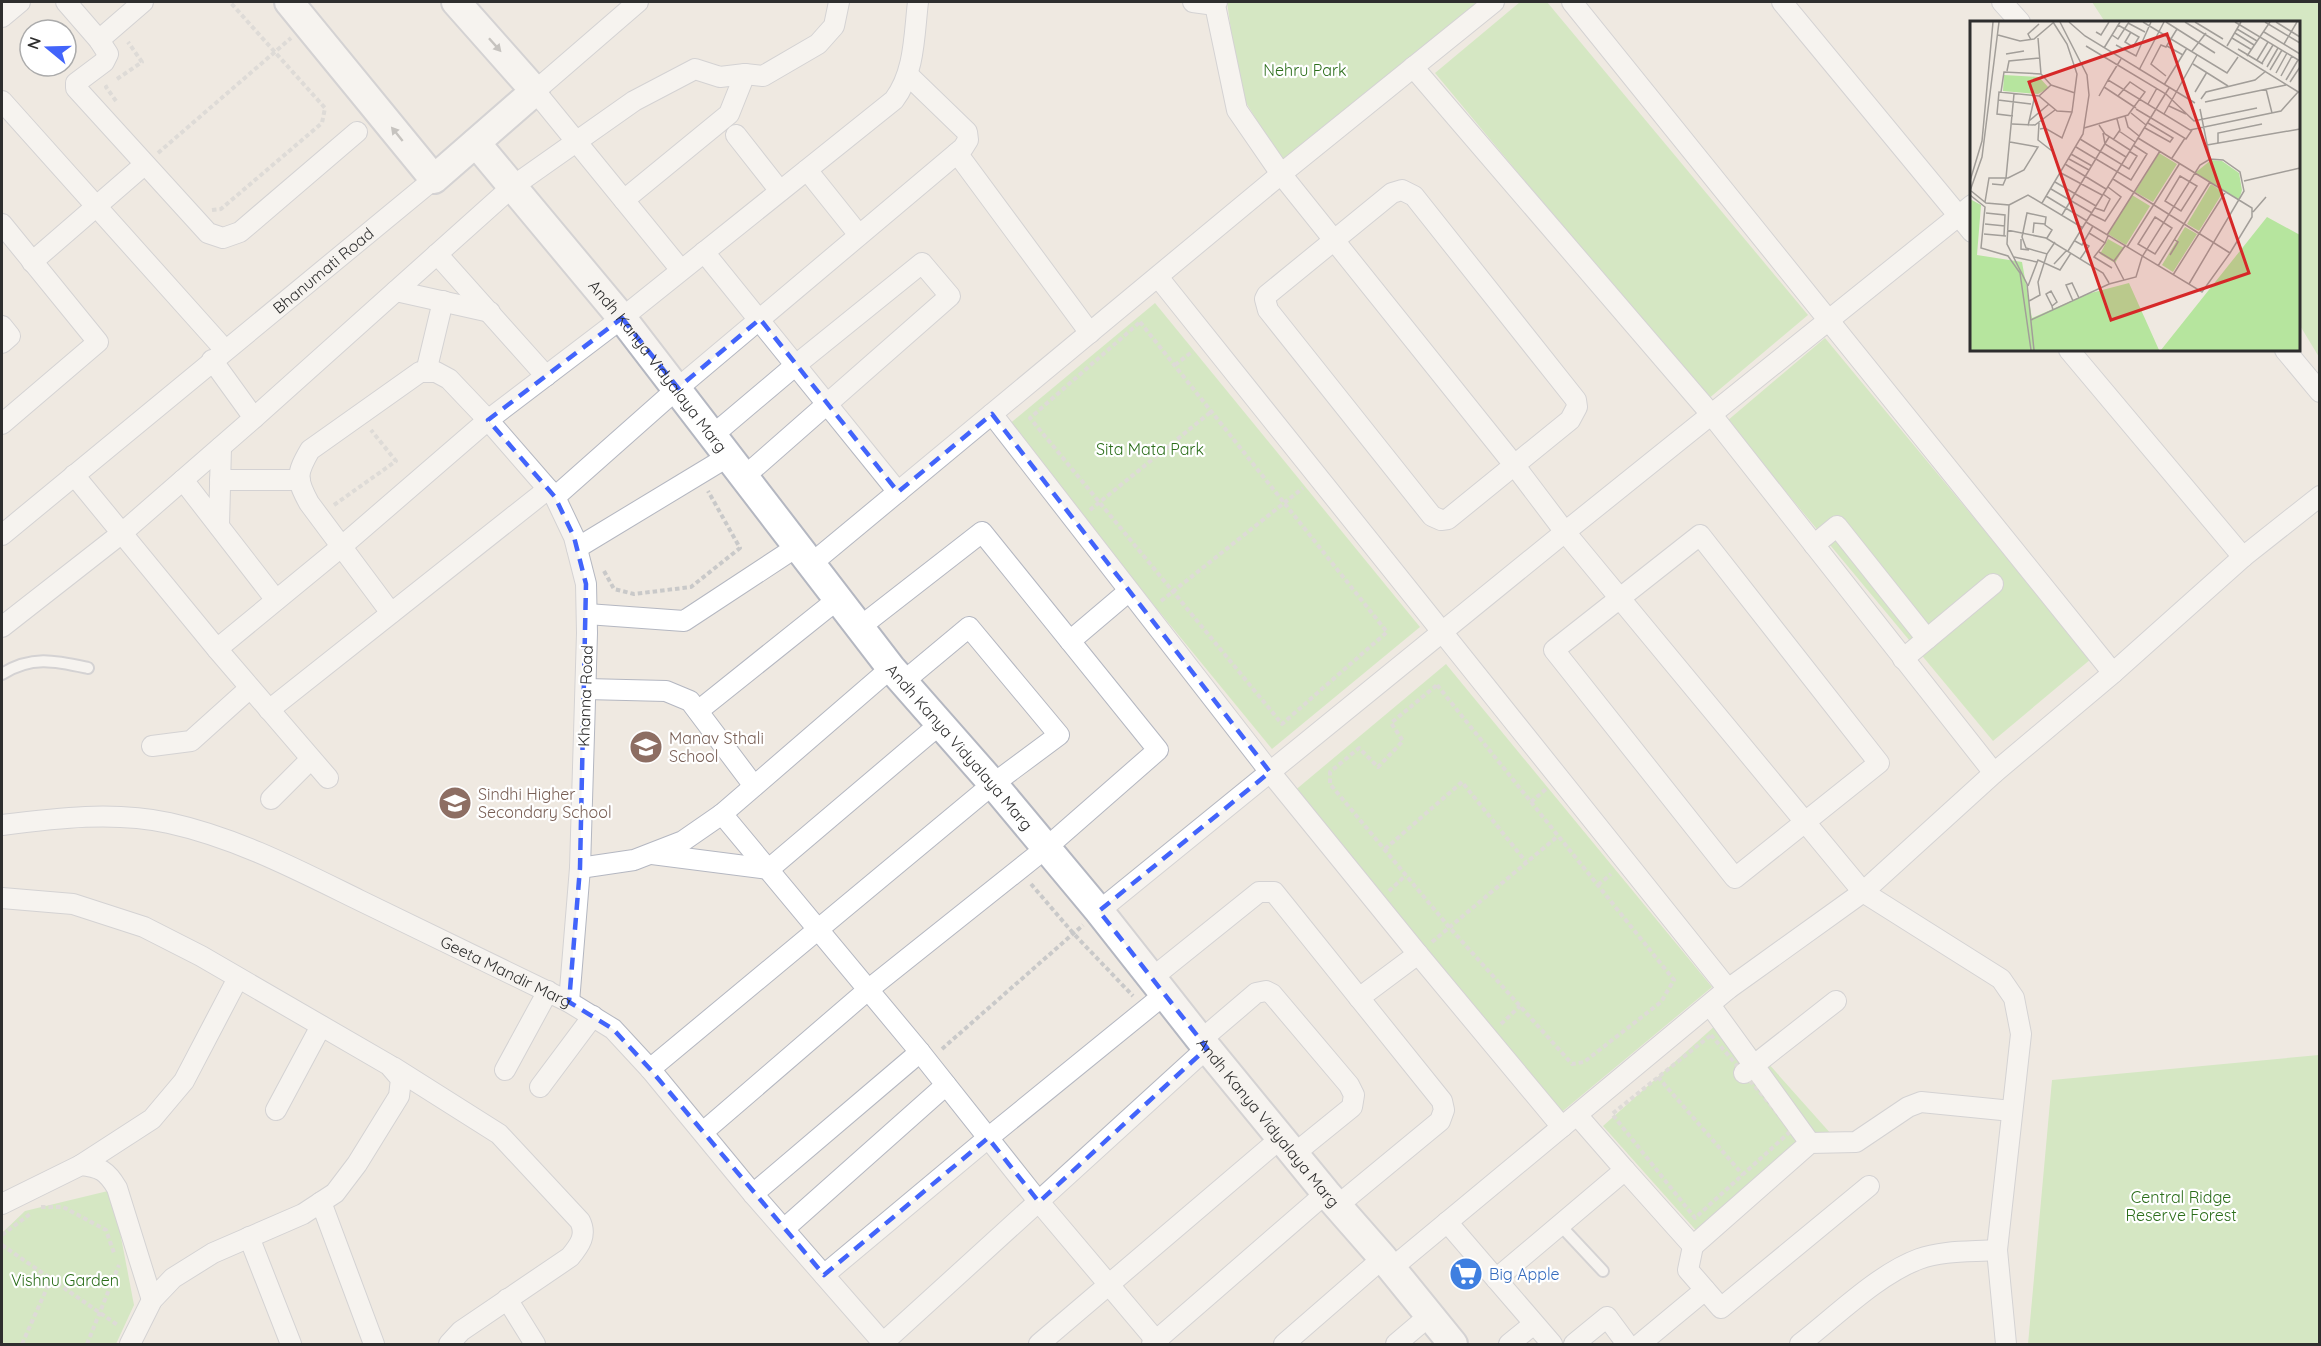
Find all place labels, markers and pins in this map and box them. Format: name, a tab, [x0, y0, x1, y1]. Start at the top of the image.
place label: Manav Sthali School	[669, 728, 764, 766]
school or university icon: Manav Sthali School	[628, 729, 664, 765]
place label: Sindhi Higher Secondary School	[478, 784, 612, 822]
school or university icon: Sindhi Higher Secondary School	[437, 785, 473, 821]
supermarket icon: Big Apple	[1448, 1256, 1484, 1292]
place label: Big Apple	[1489, 1264, 1560, 1284]

